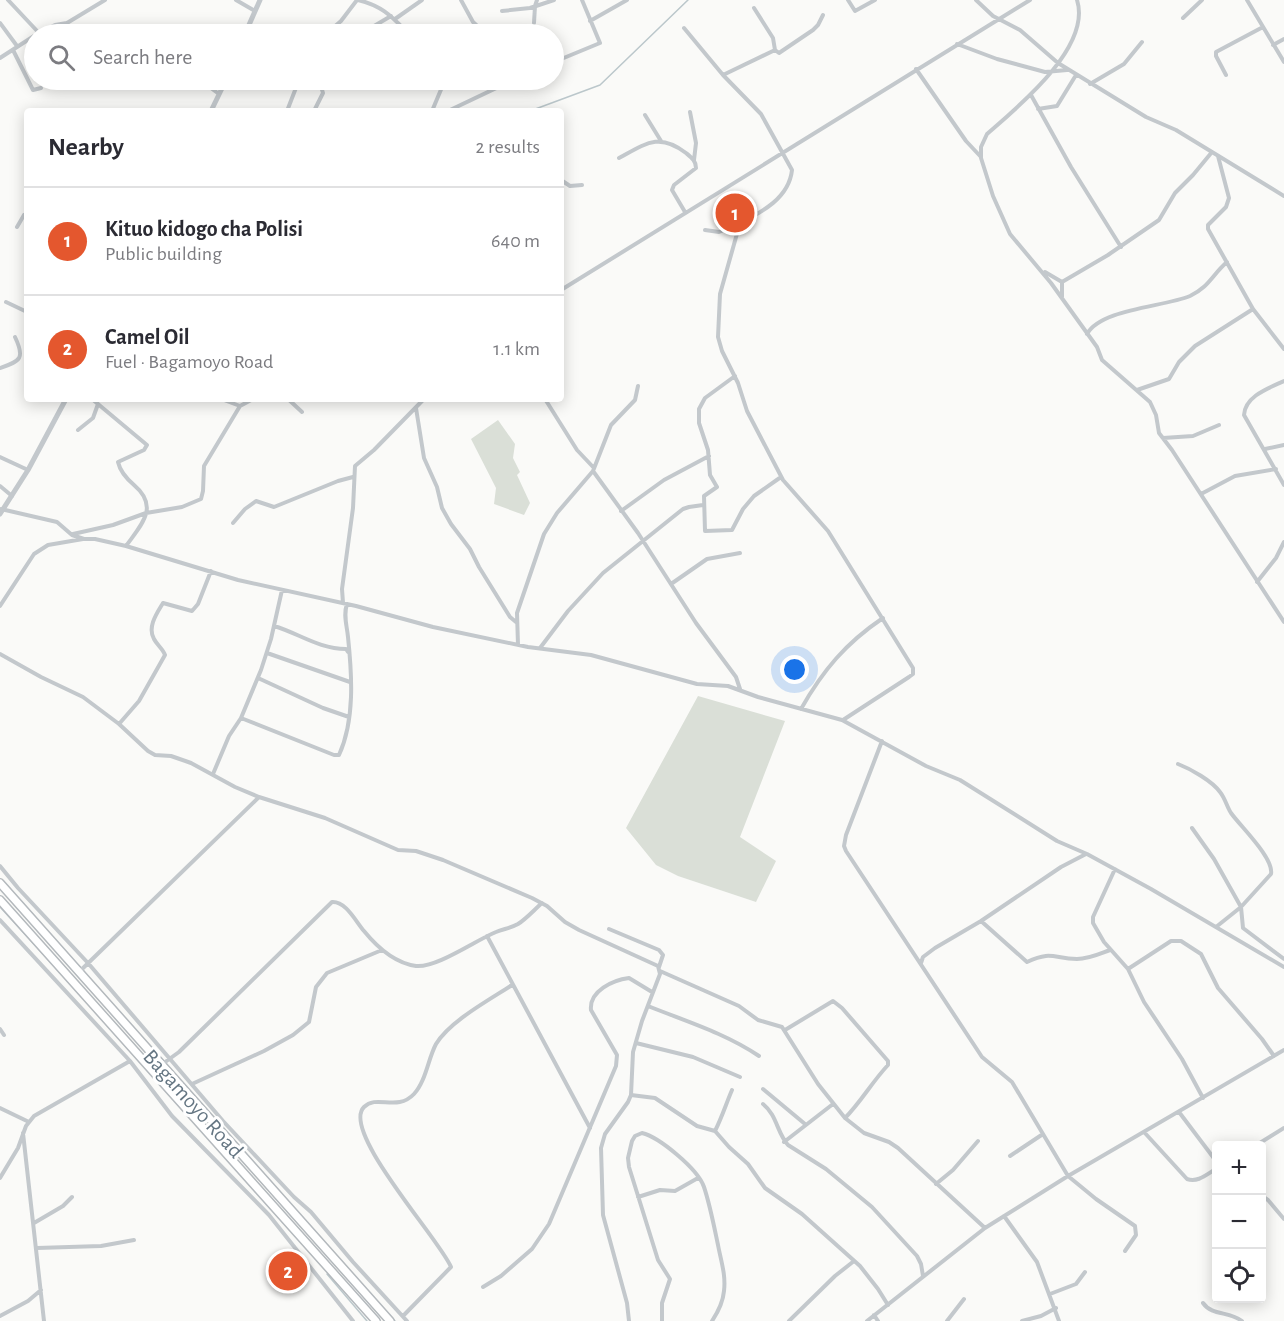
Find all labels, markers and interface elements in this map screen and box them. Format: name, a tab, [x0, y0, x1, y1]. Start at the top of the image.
search box	[24, 24, 564, 90]
icon: search	[45, 41, 78, 74]
text: Search here	[93, 46, 192, 68]
text: Nearby	[48, 134, 124, 160]
text: 2 results	[476, 137, 540, 157]
pin: 1	[716, 190, 754, 236]
text: Kituo kidogo cha Polisi	[105, 218, 303, 240]
text: 1	[64, 231, 71, 251]
text: 640 m	[491, 231, 540, 251]
text: Public building	[105, 244, 222, 264]
text: Camel Oil	[105, 326, 190, 348]
text: 2	[63, 339, 72, 359]
text: 1.1 km	[493, 339, 540, 359]
text: Fuel · Bagamoyo Road	[105, 352, 273, 372]
your location	[780, 655, 809, 684]
street label: Bagamoyo Road	[139, 1045, 248, 1162]
map controls	[1212, 1141, 1266, 1303]
button: +	[1212, 1141, 1266, 1195]
button: −	[1212, 1195, 1266, 1249]
pin: 2	[268, 1248, 308, 1294]
button: locate	[1212, 1249, 1266, 1303]

